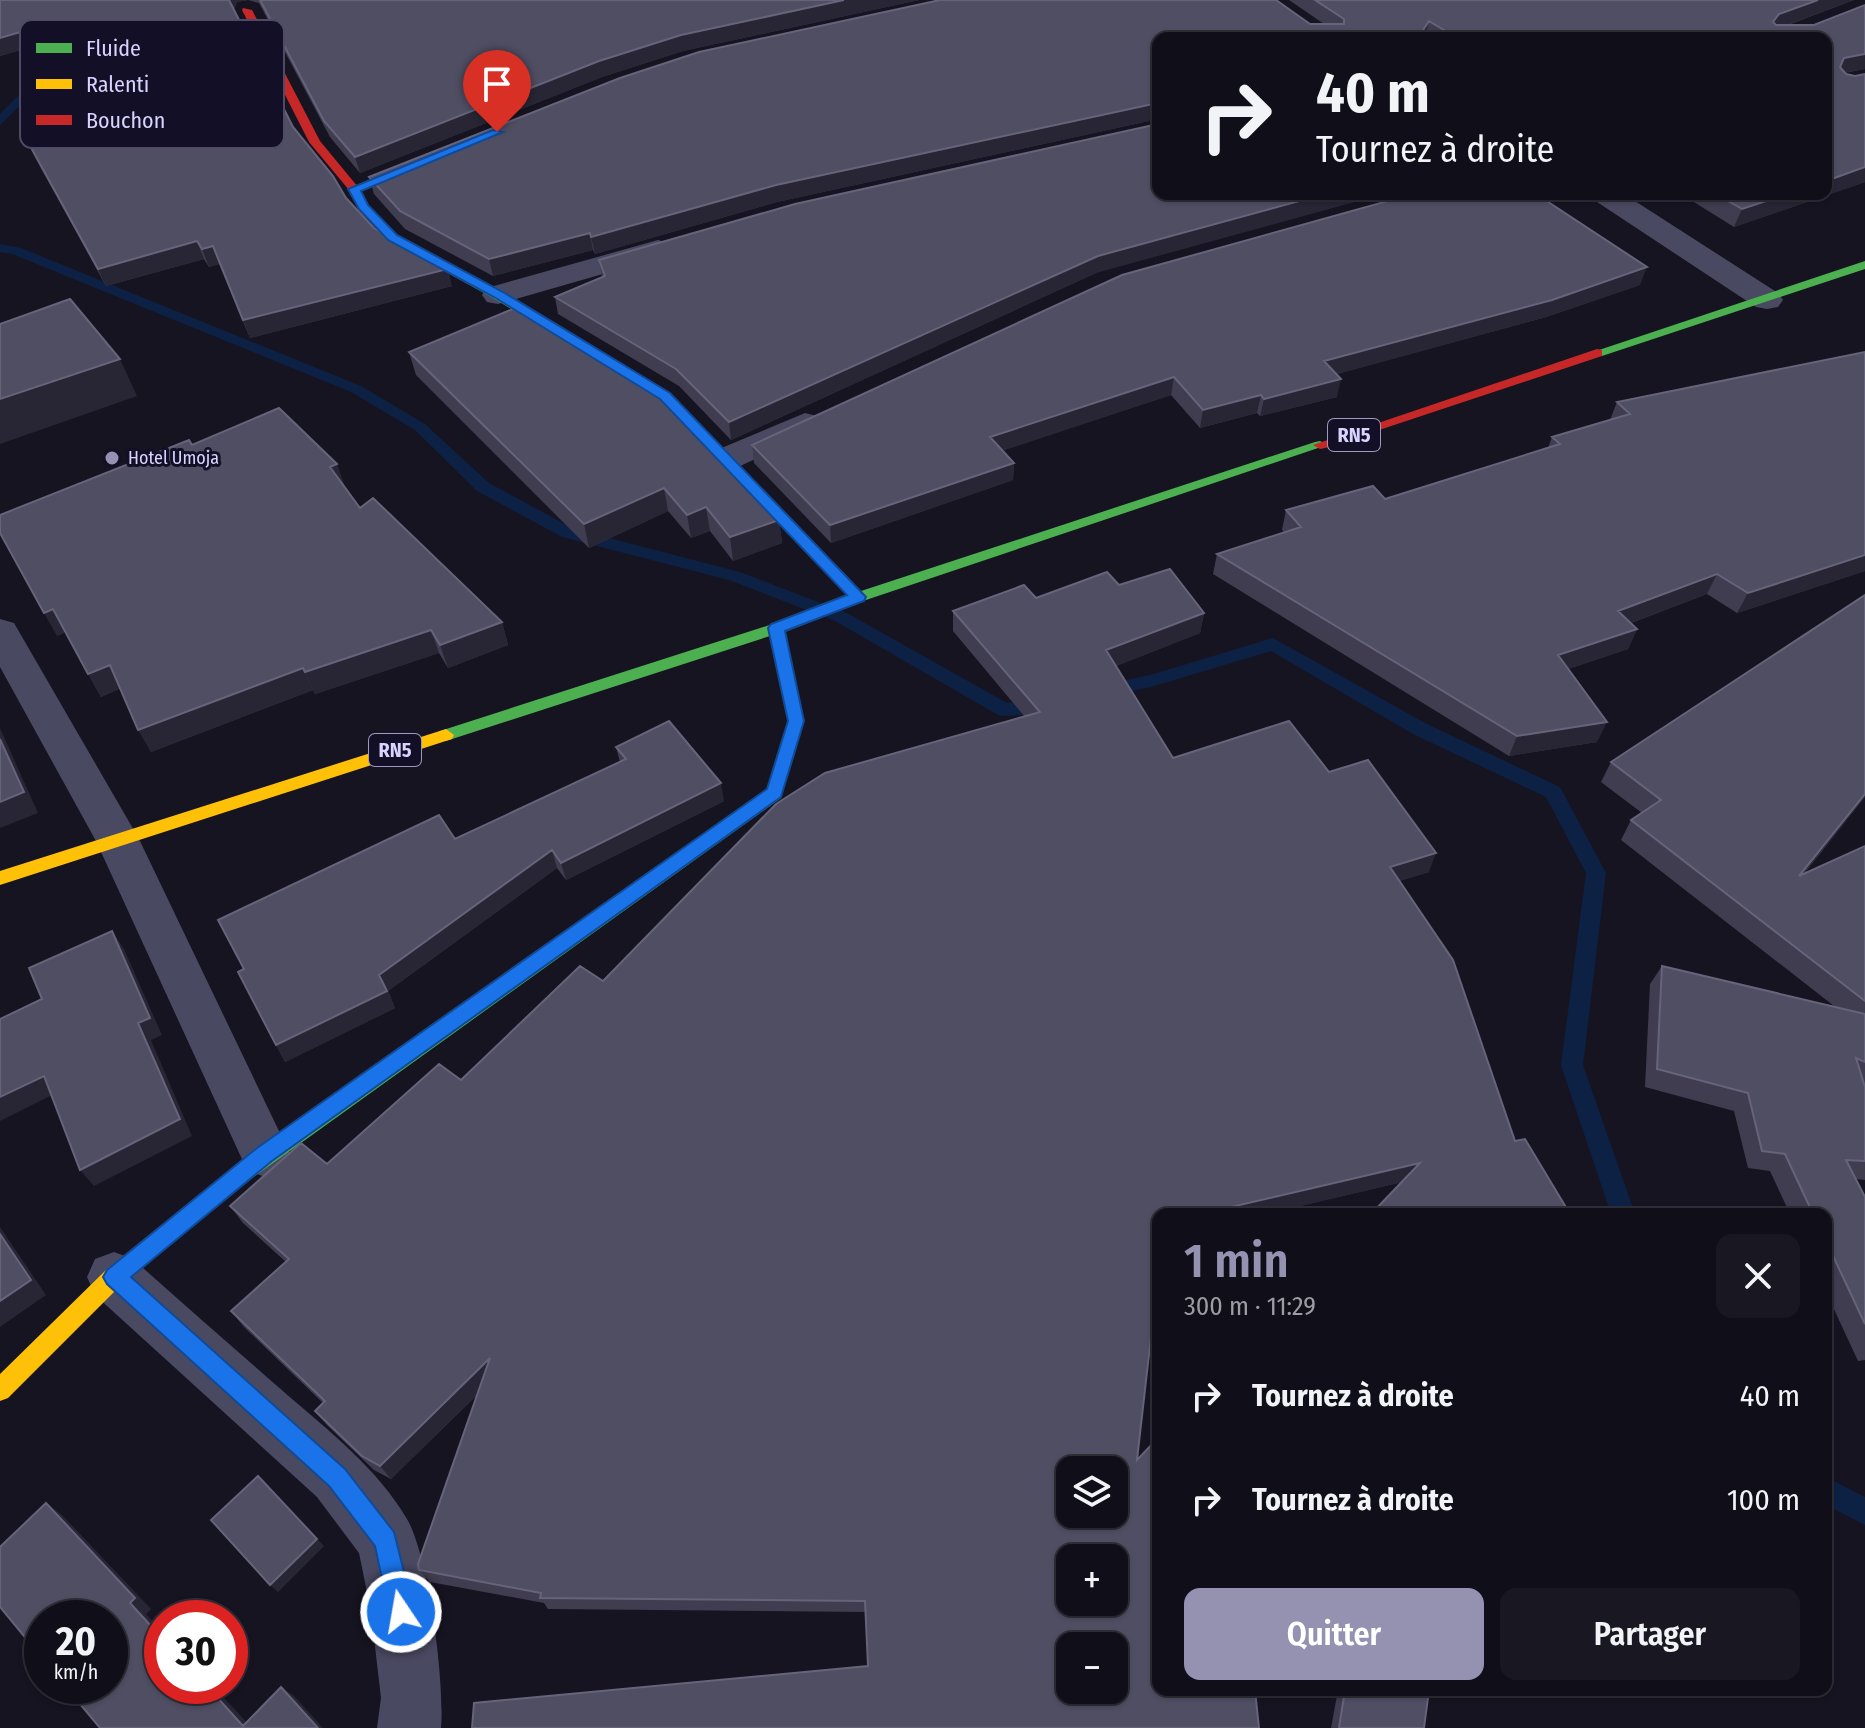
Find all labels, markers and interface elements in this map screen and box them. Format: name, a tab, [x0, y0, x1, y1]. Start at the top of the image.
legend	[20, 20, 284, 148]
text: Fluide	[86, 35, 141, 62]
pin	[463, 50, 531, 132]
text: 40 m	[1316, 60, 1430, 127]
icon: arrive	[475, 62, 519, 106]
icon: right	[1184, 64, 1288, 168]
text: Ralenti	[86, 71, 149, 98]
text: Bouchon	[86, 107, 165, 134]
text: Tournez à droite	[1316, 128, 1554, 172]
road number: RN5	[1328, 419, 1380, 451]
place label: Hotel Umoja	[128, 447, 219, 469]
marker: Hotel Umoja	[103, 449, 121, 467]
road number: RN5	[369, 734, 421, 766]
text: 1 min	[1184, 1232, 1289, 1290]
button: close	[1716, 1234, 1800, 1318]
text: 300 m · 11:29	[1184, 1291, 1316, 1322]
icon: right	[1184, 1374, 1228, 1418]
text: Tournez à droite	[1252, 1378, 1454, 1414]
text: 40 m	[1740, 1378, 1800, 1414]
map controls	[1056, 1456, 1128, 1704]
button: layers	[1056, 1456, 1128, 1528]
icon: right	[1184, 1478, 1228, 1522]
text: Tournez à droite	[1252, 1482, 1454, 1518]
text: 100 m	[1727, 1482, 1800, 1518]
button: +	[1056, 1544, 1128, 1616]
position arrow	[359, 1570, 443, 1654]
button: Quitter	[1184, 1588, 1484, 1680]
button: Partager	[1500, 1588, 1800, 1680]
speed limit sign: 30	[144, 1600, 248, 1704]
text: 20	[56, 1618, 96, 1666]
button: −	[1056, 1632, 1128, 1704]
text: km/h	[54, 1660, 98, 1684]

